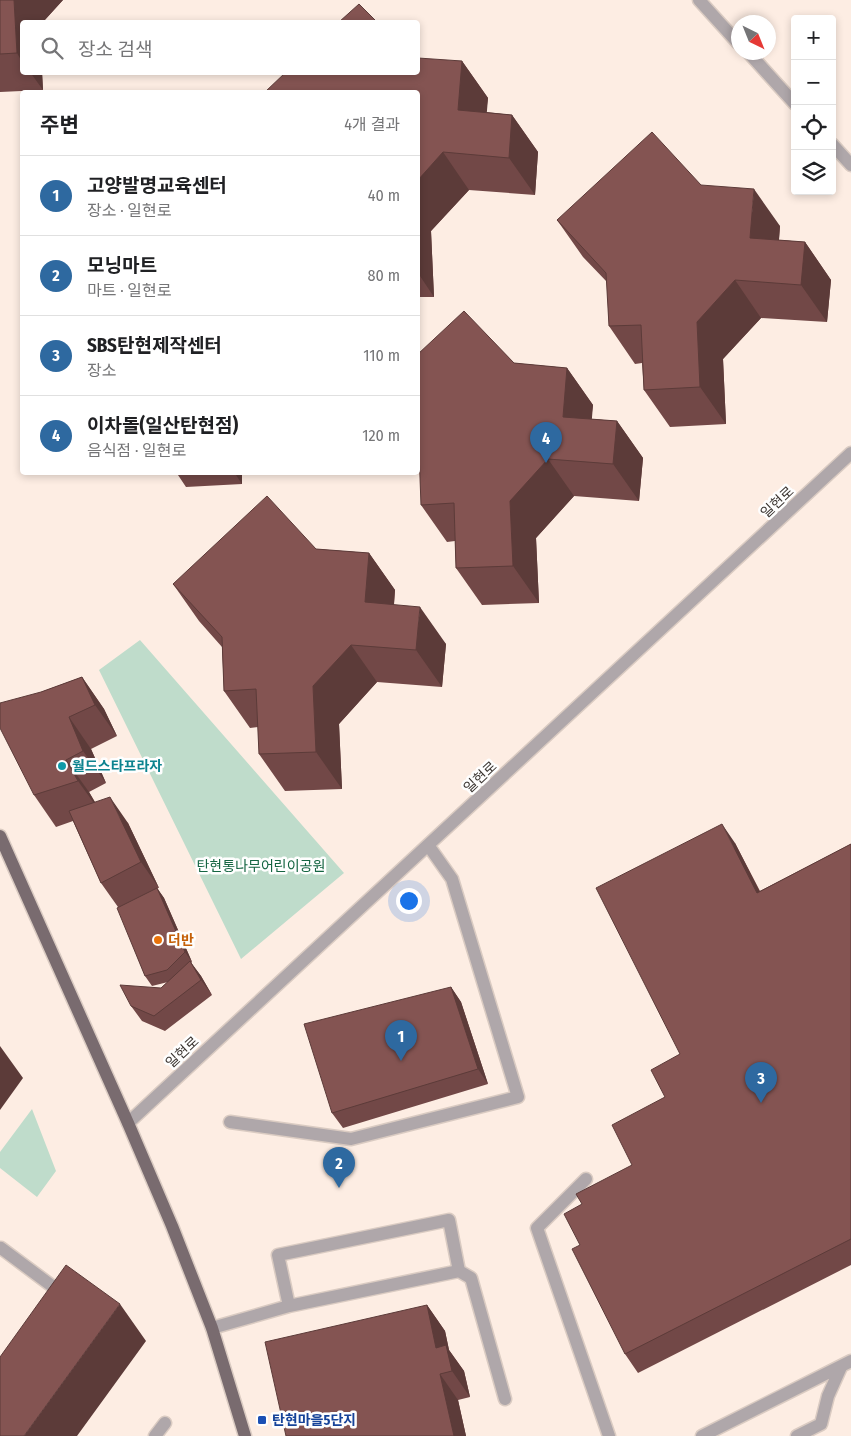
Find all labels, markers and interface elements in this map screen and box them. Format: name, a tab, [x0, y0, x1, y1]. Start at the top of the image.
north arrow	[731, 15, 776, 60]
map controls	[791, 15, 836, 195]
button: +	[791, 15, 836, 60]
search box	[20, 20, 420, 75]
icon: search	[38, 34, 66, 62]
text: 장소 검색	[78, 38, 152, 61]
button: −	[791, 60, 836, 105]
button: locate	[791, 105, 836, 150]
text: 주변	[40, 112, 79, 138]
text: 4개 결과	[344, 115, 400, 134]
button: layers	[791, 150, 836, 195]
text: 고양발명교육센터	[87, 174, 227, 197]
text: 1	[53, 186, 59, 205]
text: 40 m	[368, 186, 400, 205]
text: 장소 · 일현로	[87, 201, 172, 220]
text: 모닝마트	[87, 254, 157, 277]
text: 2	[52, 266, 60, 285]
text: 80 m	[368, 266, 400, 285]
text: 마트 · 일현로	[87, 281, 172, 300]
text: SBS탄현제작센터	[87, 334, 222, 357]
text: 3	[52, 346, 60, 365]
text: 110 m	[363, 346, 400, 365]
text: 장소	[87, 361, 116, 380]
text: 이차돌(일산탄현점)	[87, 414, 238, 437]
pin: 4	[530, 422, 562, 463]
text: 4	[52, 426, 60, 445]
text: 120 m	[362, 426, 400, 445]
text: 음식점 · 일현로	[87, 441, 186, 460]
street label: 일현로	[757, 483, 797, 522]
place label: 월드스타프라자	[72, 758, 162, 775]
street label: 일현로	[460, 758, 500, 797]
marker: 월드스타프라자	[56, 760, 68, 772]
park label: 탄현통나무어린이공원	[197, 858, 325, 875]
your location	[396, 888, 422, 914]
place label: 더반	[168, 932, 194, 949]
marker: 더반	[152, 934, 164, 946]
pin: 1	[385, 1020, 417, 1061]
street label: 일현로	[162, 1033, 202, 1072]
pin: 3	[745, 1062, 777, 1103]
pin: 2	[323, 1147, 355, 1188]
place label: 탄현마을5단지	[272, 1412, 356, 1429]
marker: 탄현마을5단지	[256, 1414, 268, 1426]

